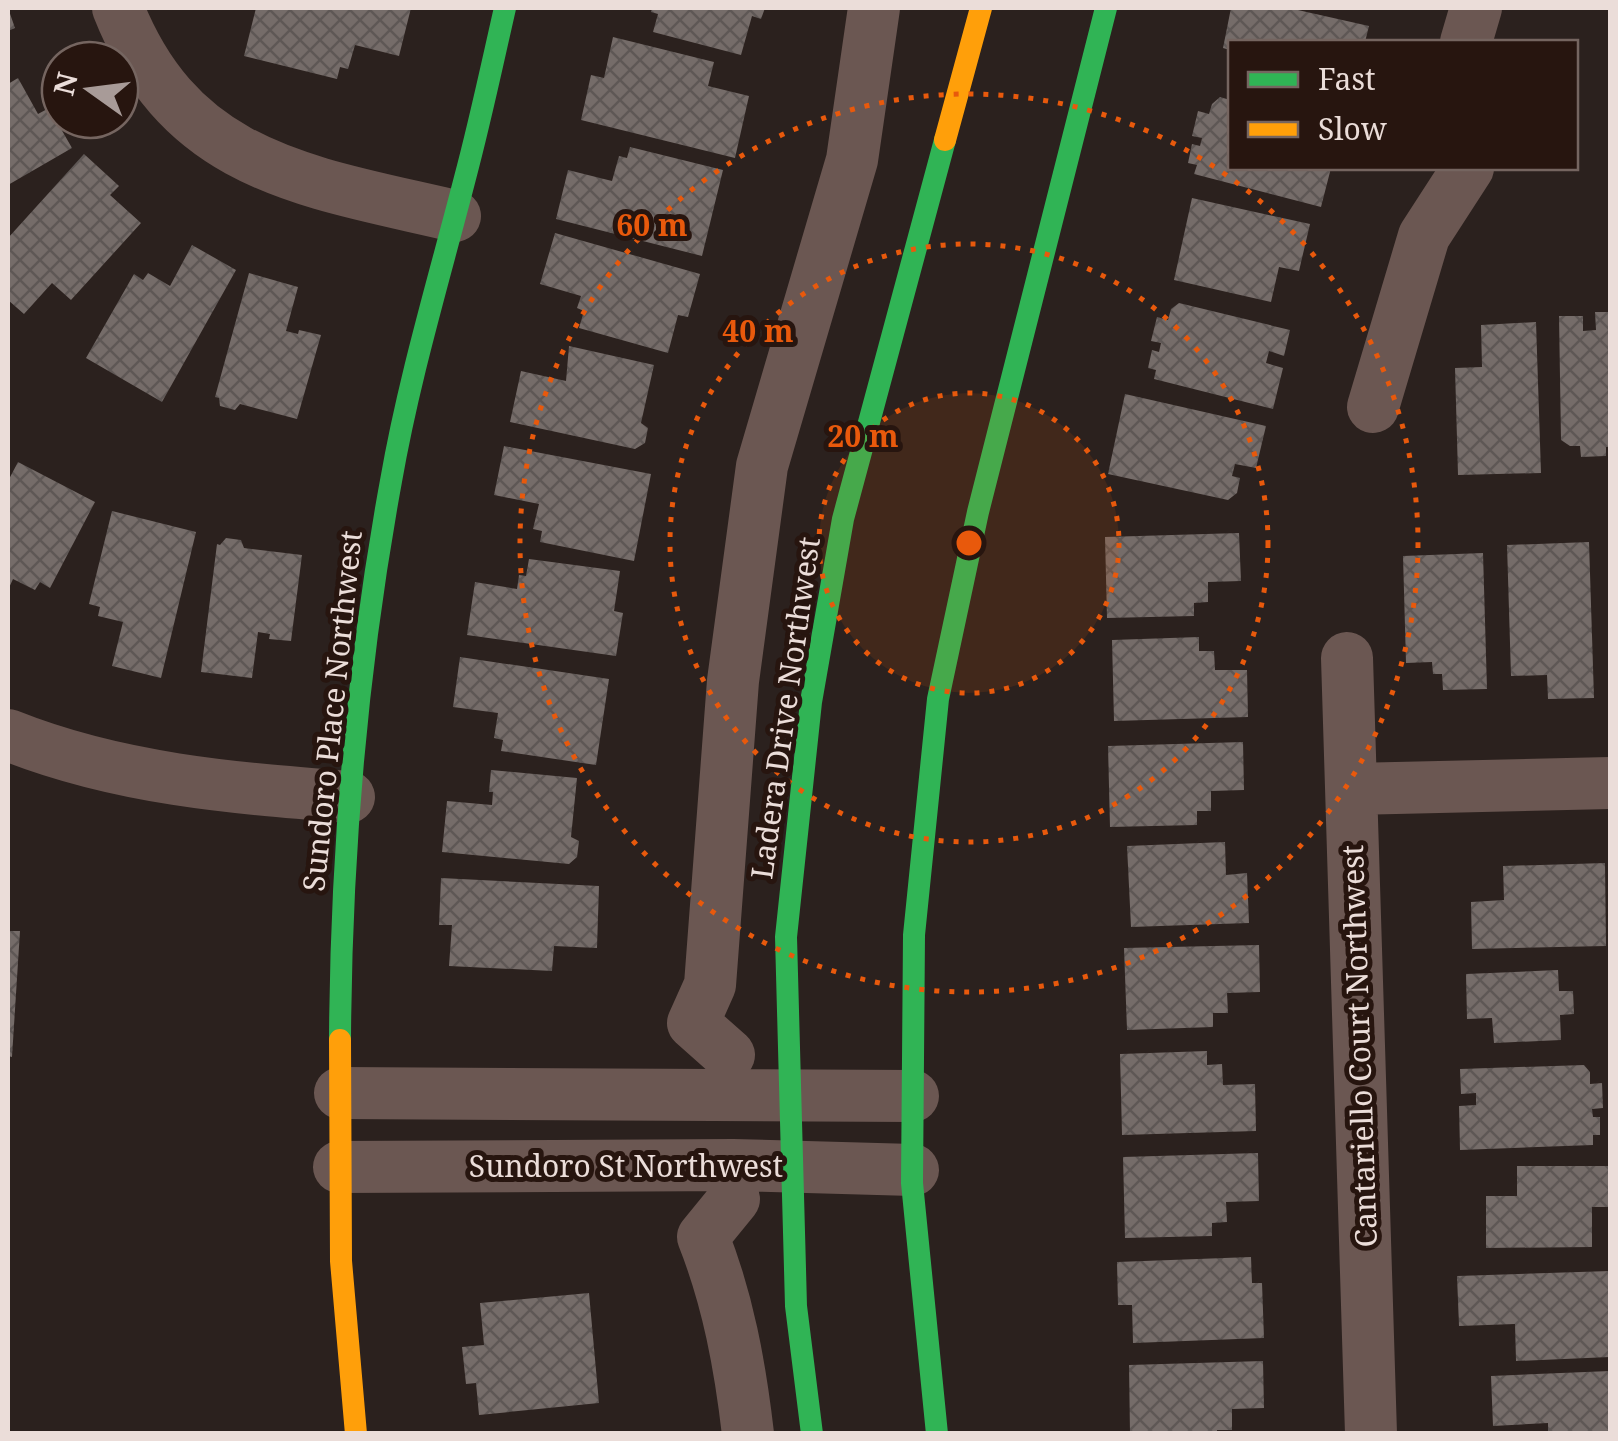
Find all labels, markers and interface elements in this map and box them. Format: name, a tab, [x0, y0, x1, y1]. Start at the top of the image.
north arrow	[40, 40, 140, 140]
legend	[1228, 40, 1578, 170]
text: Fast	[1318, 58, 1375, 99]
text: N	[44, 68, 86, 99]
text: Slow	[1318, 108, 1387, 149]
text: 60 m	[616, 204, 688, 245]
text: 40 m	[722, 310, 794, 351]
text: 20 m	[827, 415, 899, 456]
centre of rings	[951, 525, 987, 561]
street label: Sundoro Place Northwest	[292, 528, 371, 893]
street label: Ladera Drive Northwest	[740, 534, 829, 881]
street label: Cantariello Court Northwest	[1331, 844, 1386, 1248]
street label: Sundoro St Northwest	[469, 1145, 783, 1186]

